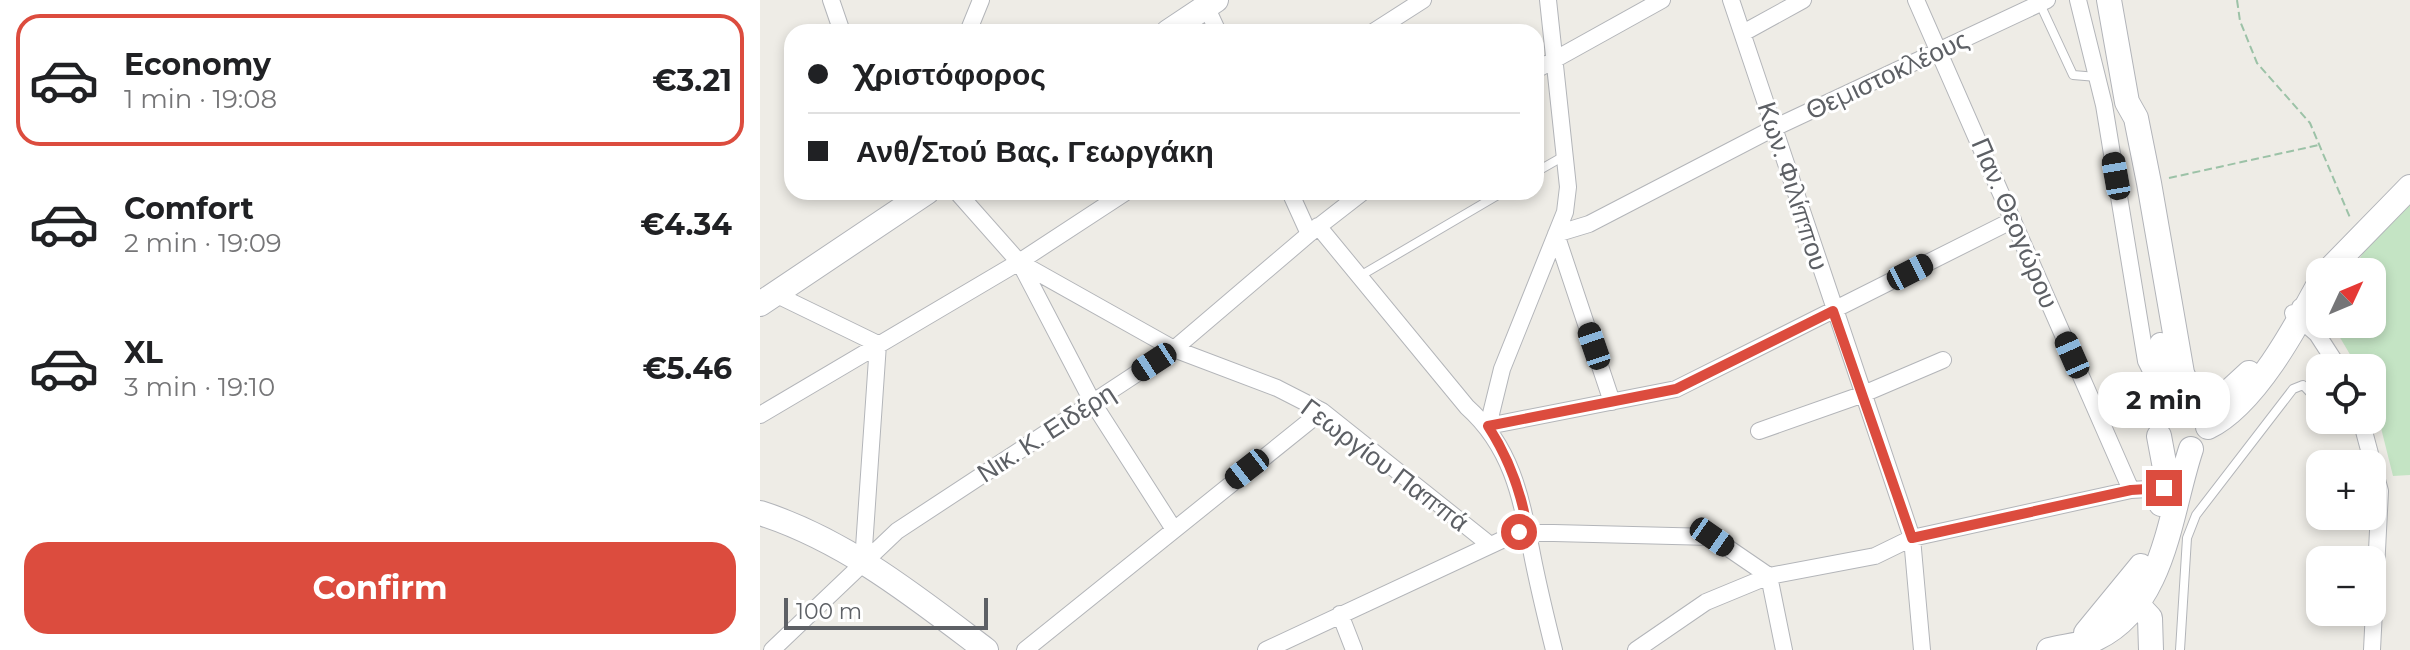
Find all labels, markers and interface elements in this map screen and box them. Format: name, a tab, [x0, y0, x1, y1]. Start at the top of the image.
street label: Θεμιστοκλέους	[1801, 23, 1973, 127]
icon: car	[28, 44, 100, 116]
text: Economy	[124, 46, 271, 83]
text: Χριστόφορος	[856, 56, 1046, 93]
text: €3.21	[652, 62, 732, 99]
text: 1 min · 19:08	[124, 83, 277, 115]
street label: Κων. Φιλίππου	[1751, 98, 1835, 274]
text: Ανθ/Στού Βας. Γεωργάκη	[856, 133, 1214, 170]
street label: Παν. Θεογώρου	[1965, 133, 2065, 313]
car	[2100, 150, 2132, 202]
icon: car	[28, 188, 100, 260]
text: Comfort	[124, 190, 254, 227]
text: €4.34	[640, 206, 732, 243]
text: 2 min · 19:09	[124, 227, 282, 259]
car	[1883, 250, 1937, 294]
north arrow	[2306, 258, 2386, 338]
map controls	[2306, 258, 2386, 626]
car	[1575, 319, 1613, 373]
car	[2051, 328, 2093, 382]
icon: car	[28, 332, 100, 404]
text: XL	[124, 334, 163, 371]
car	[1127, 339, 1181, 385]
text: €5.46	[642, 350, 732, 387]
button: locate	[2306, 354, 2386, 434]
text: 3 min · 19:10	[124, 371, 275, 403]
callout: 2 min	[2098, 372, 2230, 428]
street label: Νικ. Κ. Ειδέρη	[971, 377, 1121, 489]
text: 2 min	[2126, 384, 2202, 416]
street label: Γεωργίου Παππά	[1295, 392, 1475, 538]
car	[1221, 445, 1273, 493]
button: +	[2306, 450, 2386, 530]
route end	[2146, 470, 2182, 506]
car	[1685, 513, 1739, 561]
route start	[1501, 514, 1537, 550]
button: Confirm	[24, 542, 736, 634]
button: −	[2306, 546, 2386, 626]
scale bar	[784, 594, 988, 630]
text: 100 m	[796, 598, 862, 625]

